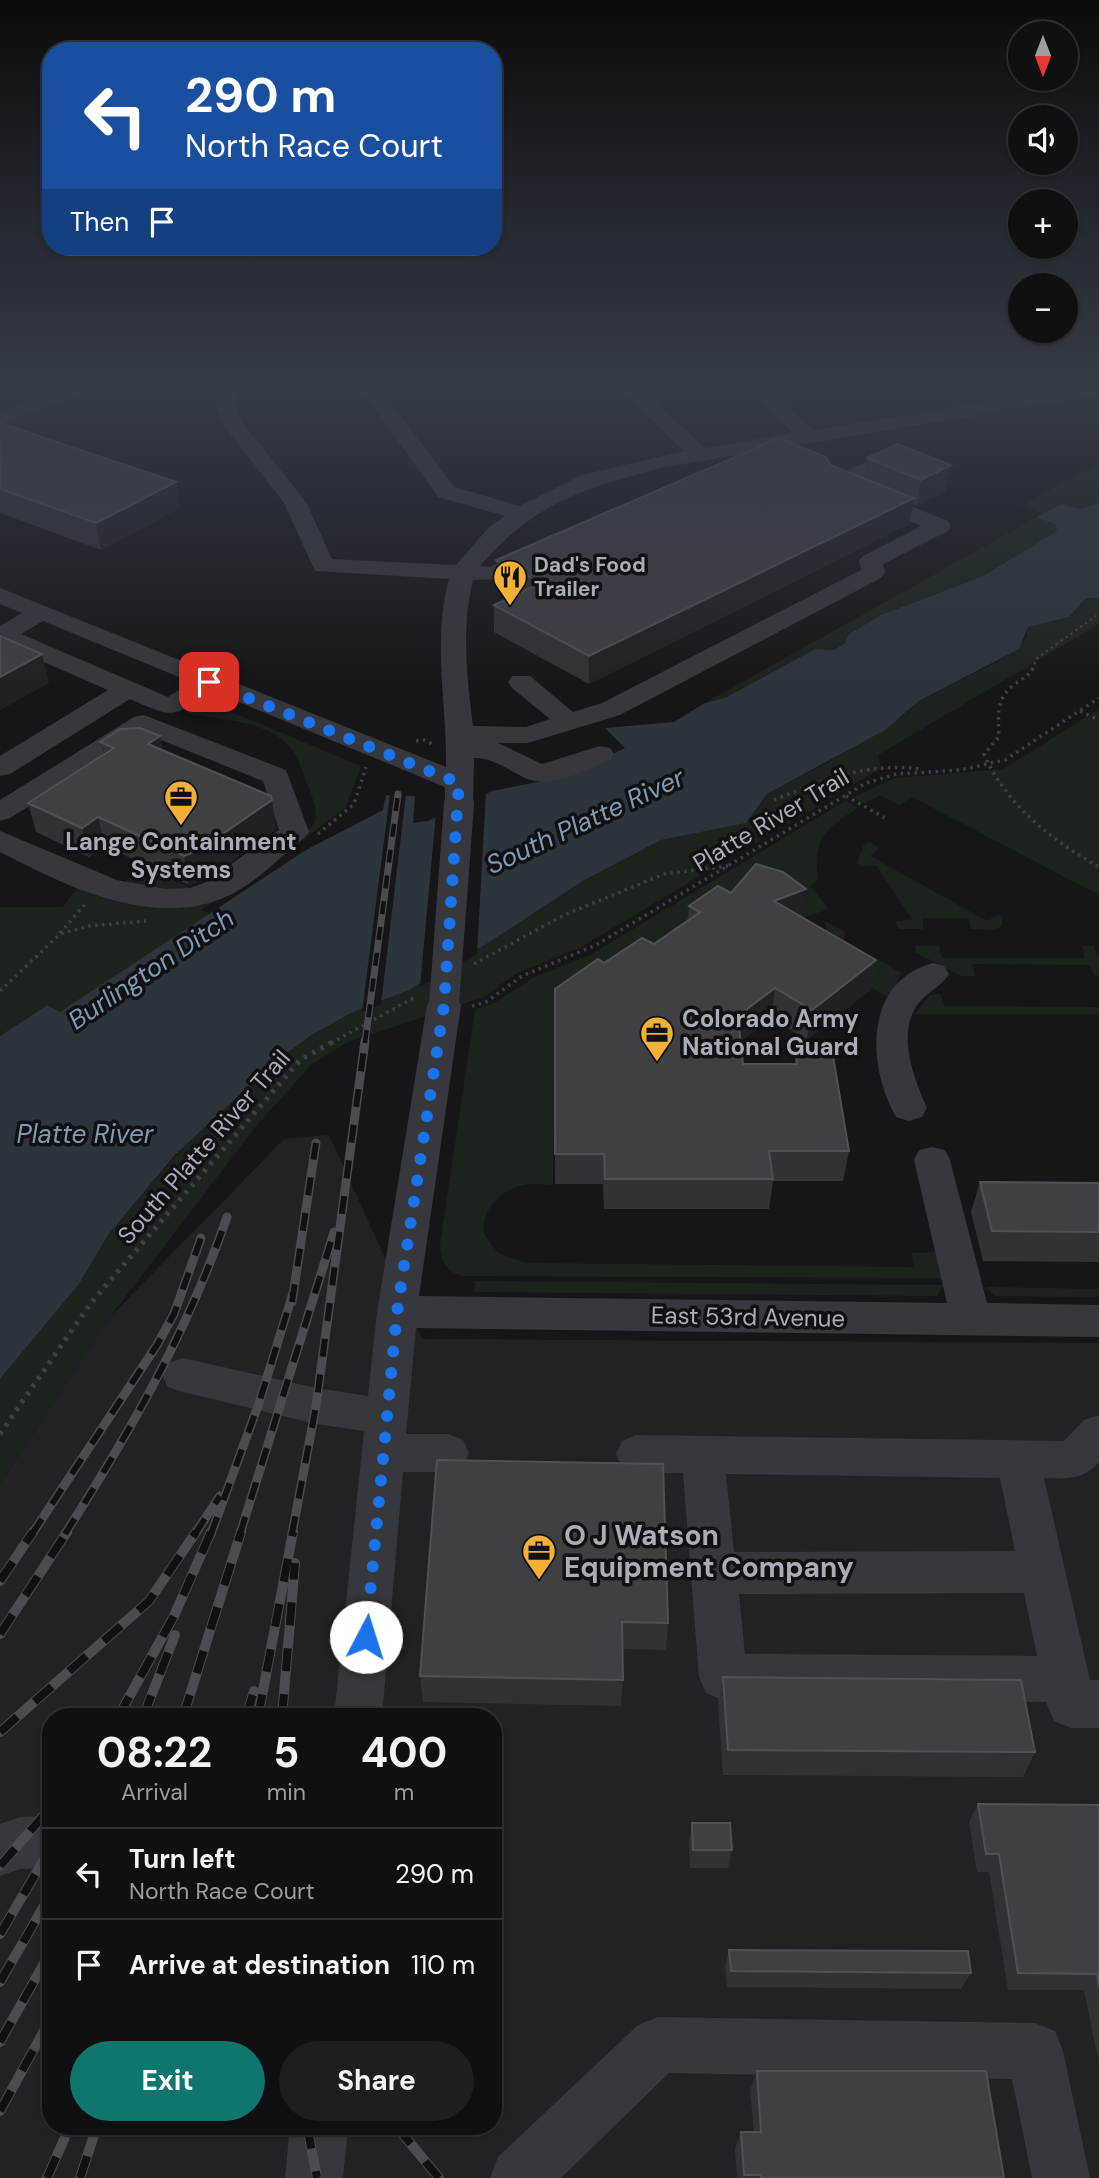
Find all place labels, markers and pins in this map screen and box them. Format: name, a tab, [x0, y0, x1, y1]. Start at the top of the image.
place label: Dad's Food Trailer	[534, 551, 646, 603]
restaurant icon: Dad's Food Trailer	[491, 558, 529, 607]
pin	[179, 652, 239, 712]
office icon: Lange Containment Systems	[162, 778, 200, 827]
place label: Lange Containment Systems	[65, 826, 297, 885]
place label: Colorado Army National Guard	[682, 1003, 859, 1062]
office icon: Colorado Army National Guard	[638, 1014, 676, 1063]
place label: O J Watson Equipment Company	[564, 1517, 854, 1586]
office icon: O J Watson Equipment Company	[520, 1532, 558, 1581]

